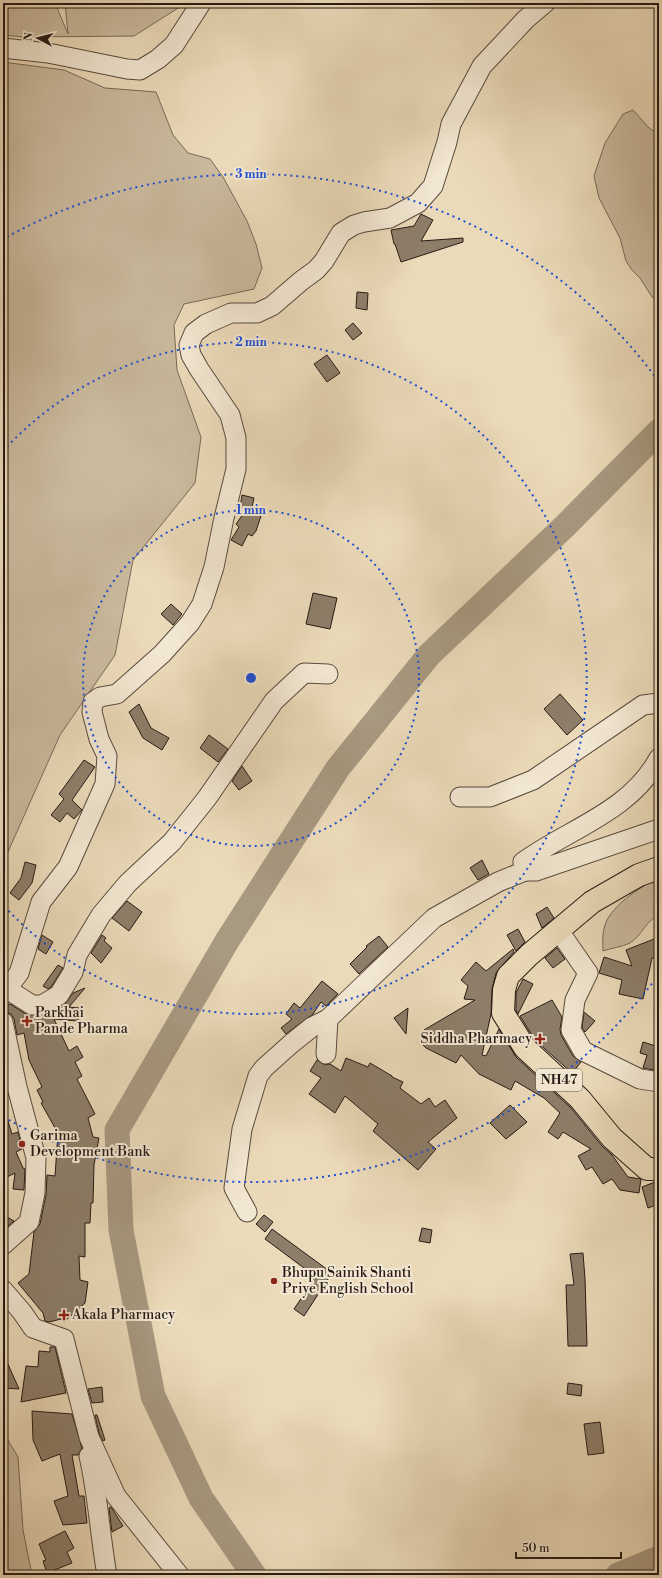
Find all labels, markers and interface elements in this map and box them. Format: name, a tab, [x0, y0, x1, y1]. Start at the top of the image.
north arrow	[18, 18, 58, 58]
text: N	[22, 31, 37, 42]
text: 3 min	[235, 167, 267, 182]
text: 2 min	[235, 335, 267, 350]
text: 1 min	[236, 503, 267, 518]
centre of rings	[244, 671, 258, 685]
place label: Parkhai Pande Pharma	[35, 1004, 129, 1038]
marker: Parkhai Pande Pharma	[22, 1016, 32, 1026]
place label: Siddha Pharmacy	[421, 1030, 532, 1048]
marker: Siddha Pharmacy	[535, 1034, 545, 1044]
road number: NH47	[536, 1069, 582, 1091]
place label: Garima Development Bank	[30, 1127, 151, 1161]
marker: Garima Development Bank	[17, 1139, 27, 1149]
place label: Bhupu Sainik Shanti Priye English School	[281, 1264, 414, 1298]
marker: Bhupu Sainik Shanti Priye English School	[269, 1276, 279, 1286]
place label: Akala Pharmacy	[71, 1306, 175, 1324]
marker: Akala Pharmacy	[59, 1310, 69, 1320]
scale bar	[516, 1534, 621, 1560]
text: 50 m	[522, 1541, 550, 1556]

